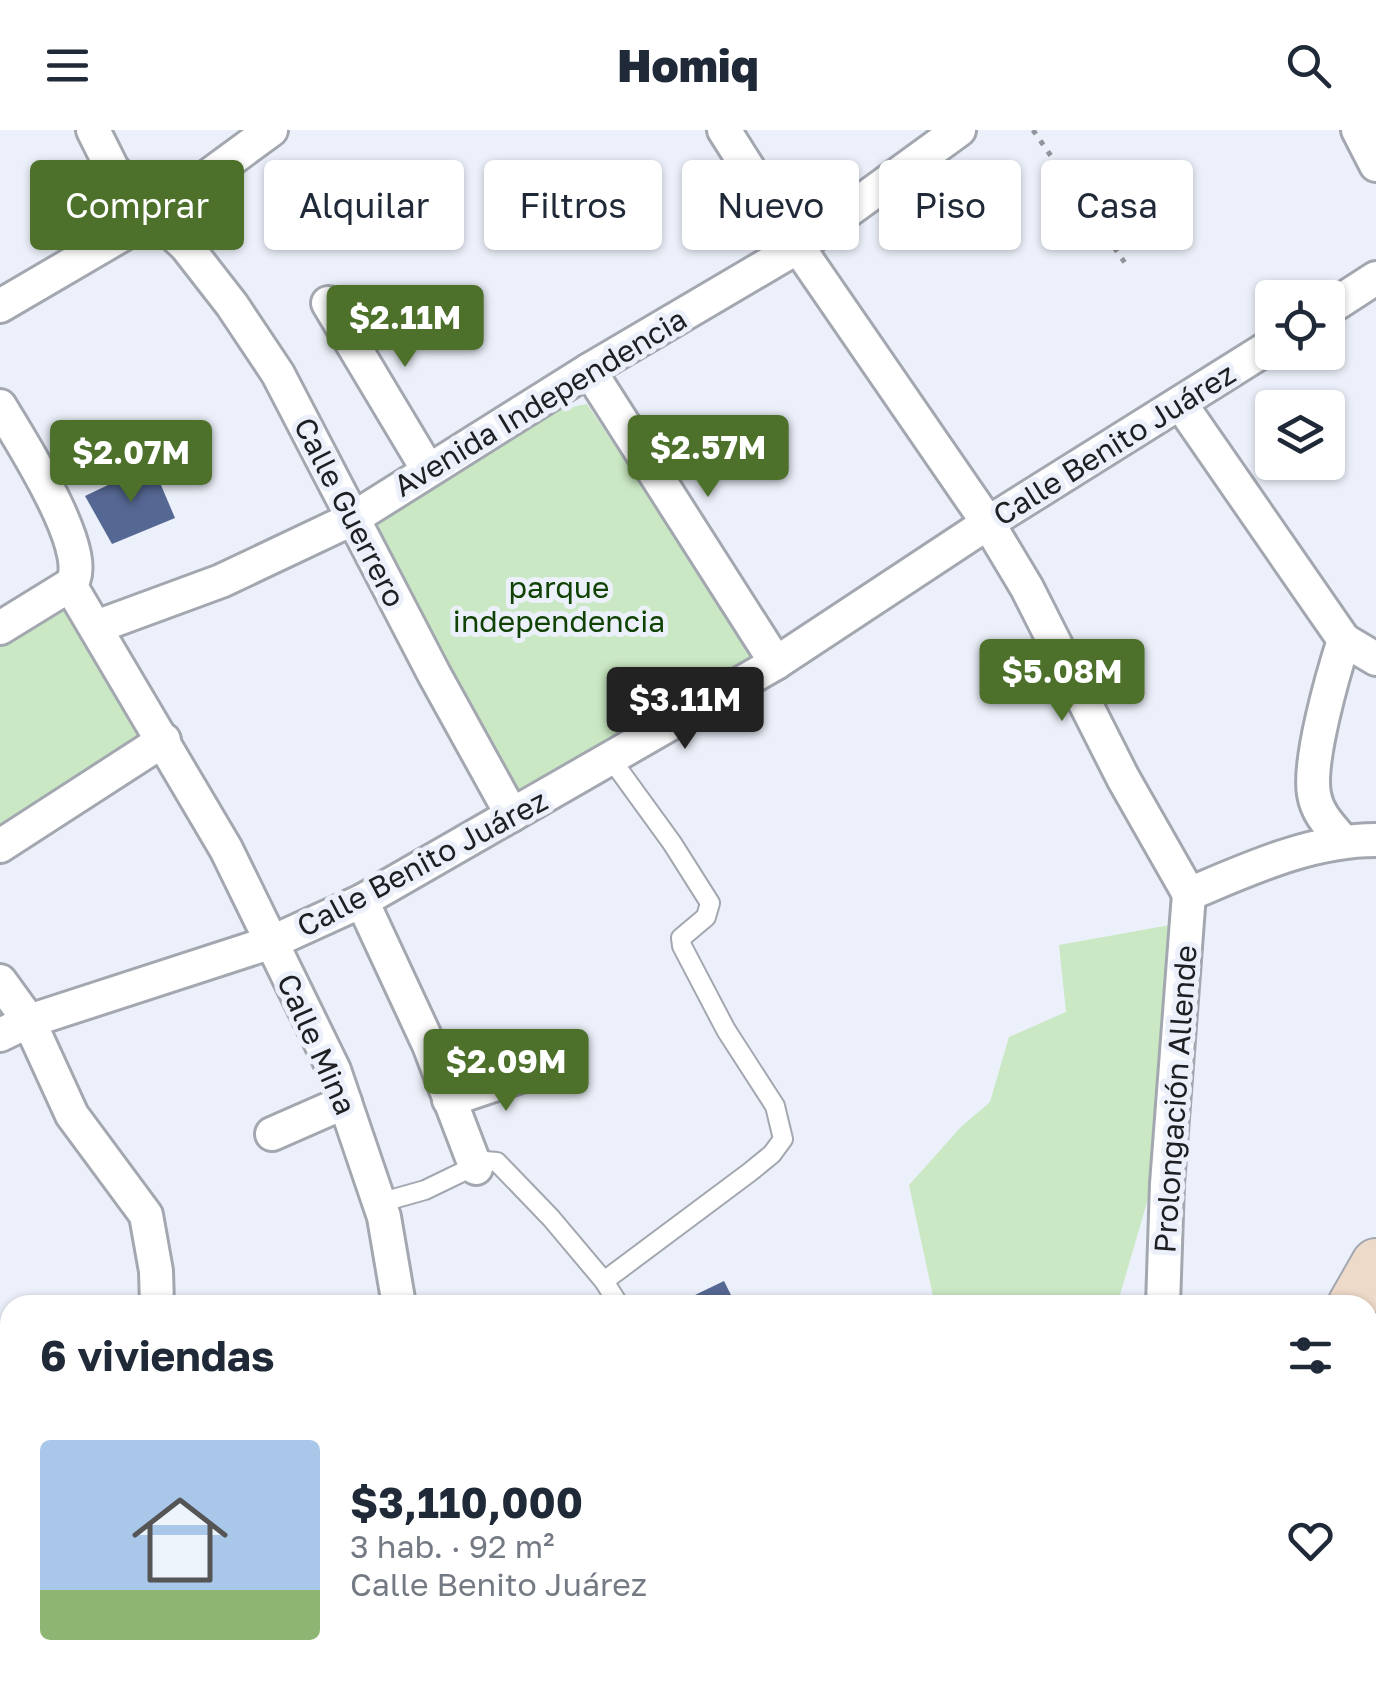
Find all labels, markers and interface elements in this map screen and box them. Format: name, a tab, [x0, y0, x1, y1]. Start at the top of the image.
icon: menu	[40, 38, 95, 93]
text: Homiq	[617, 38, 759, 92]
icon: search	[1281, 38, 1336, 93]
chip: Comprar	[30, 160, 244, 250]
chip: Alquilar	[264, 160, 464, 250]
chip: Filtros	[484, 160, 662, 250]
chip: Nuevo	[682, 160, 859, 250]
chip: Piso	[879, 160, 1021, 250]
chip: Casa	[1041, 160, 1193, 250]
map controls	[1255, 280, 1345, 480]
button: locate	[1255, 280, 1345, 370]
pin: $2.11M	[324, 285, 486, 370]
text: $2.11M	[349, 298, 461, 336]
street label: Avenida Independencia	[387, 300, 693, 504]
street label: Calle Benito Juárez	[986, 355, 1242, 533]
button: layers	[1255, 390, 1345, 480]
street label: Calle Guerrero	[287, 411, 413, 613]
pin: $2.57M	[627, 415, 789, 500]
pin: $2.07M	[50, 420, 212, 505]
text: $2.57M	[650, 428, 766, 466]
text: $2.07M	[72, 433, 190, 471]
park label: parque independencia	[453, 569, 665, 639]
pin: $5.08M	[981, 639, 1143, 724]
text: $5.08M	[1002, 652, 1122, 690]
pin: $3.11M	[604, 667, 766, 752]
text: $3.11M	[629, 680, 741, 718]
street label: Calle Benito Juárez	[291, 782, 553, 944]
street label: Prolongación Allende	[1146, 944, 1204, 1254]
street label: Calle Mina	[270, 968, 364, 1120]
pin: $2.09M	[425, 1029, 587, 1114]
text: $2.09M	[446, 1042, 566, 1080]
icon: filters	[1283, 1328, 1338, 1383]
text: 6 viviendas	[40, 1330, 275, 1380]
text: $3,110,000	[350, 1477, 583, 1527]
icon: home	[120, 1480, 240, 1600]
icon: heart	[1283, 1513, 1338, 1568]
text: 3 hab. · 92 m²	[350, 1527, 554, 1565]
text: Calle Benito Juárez	[350, 1565, 647, 1603]

